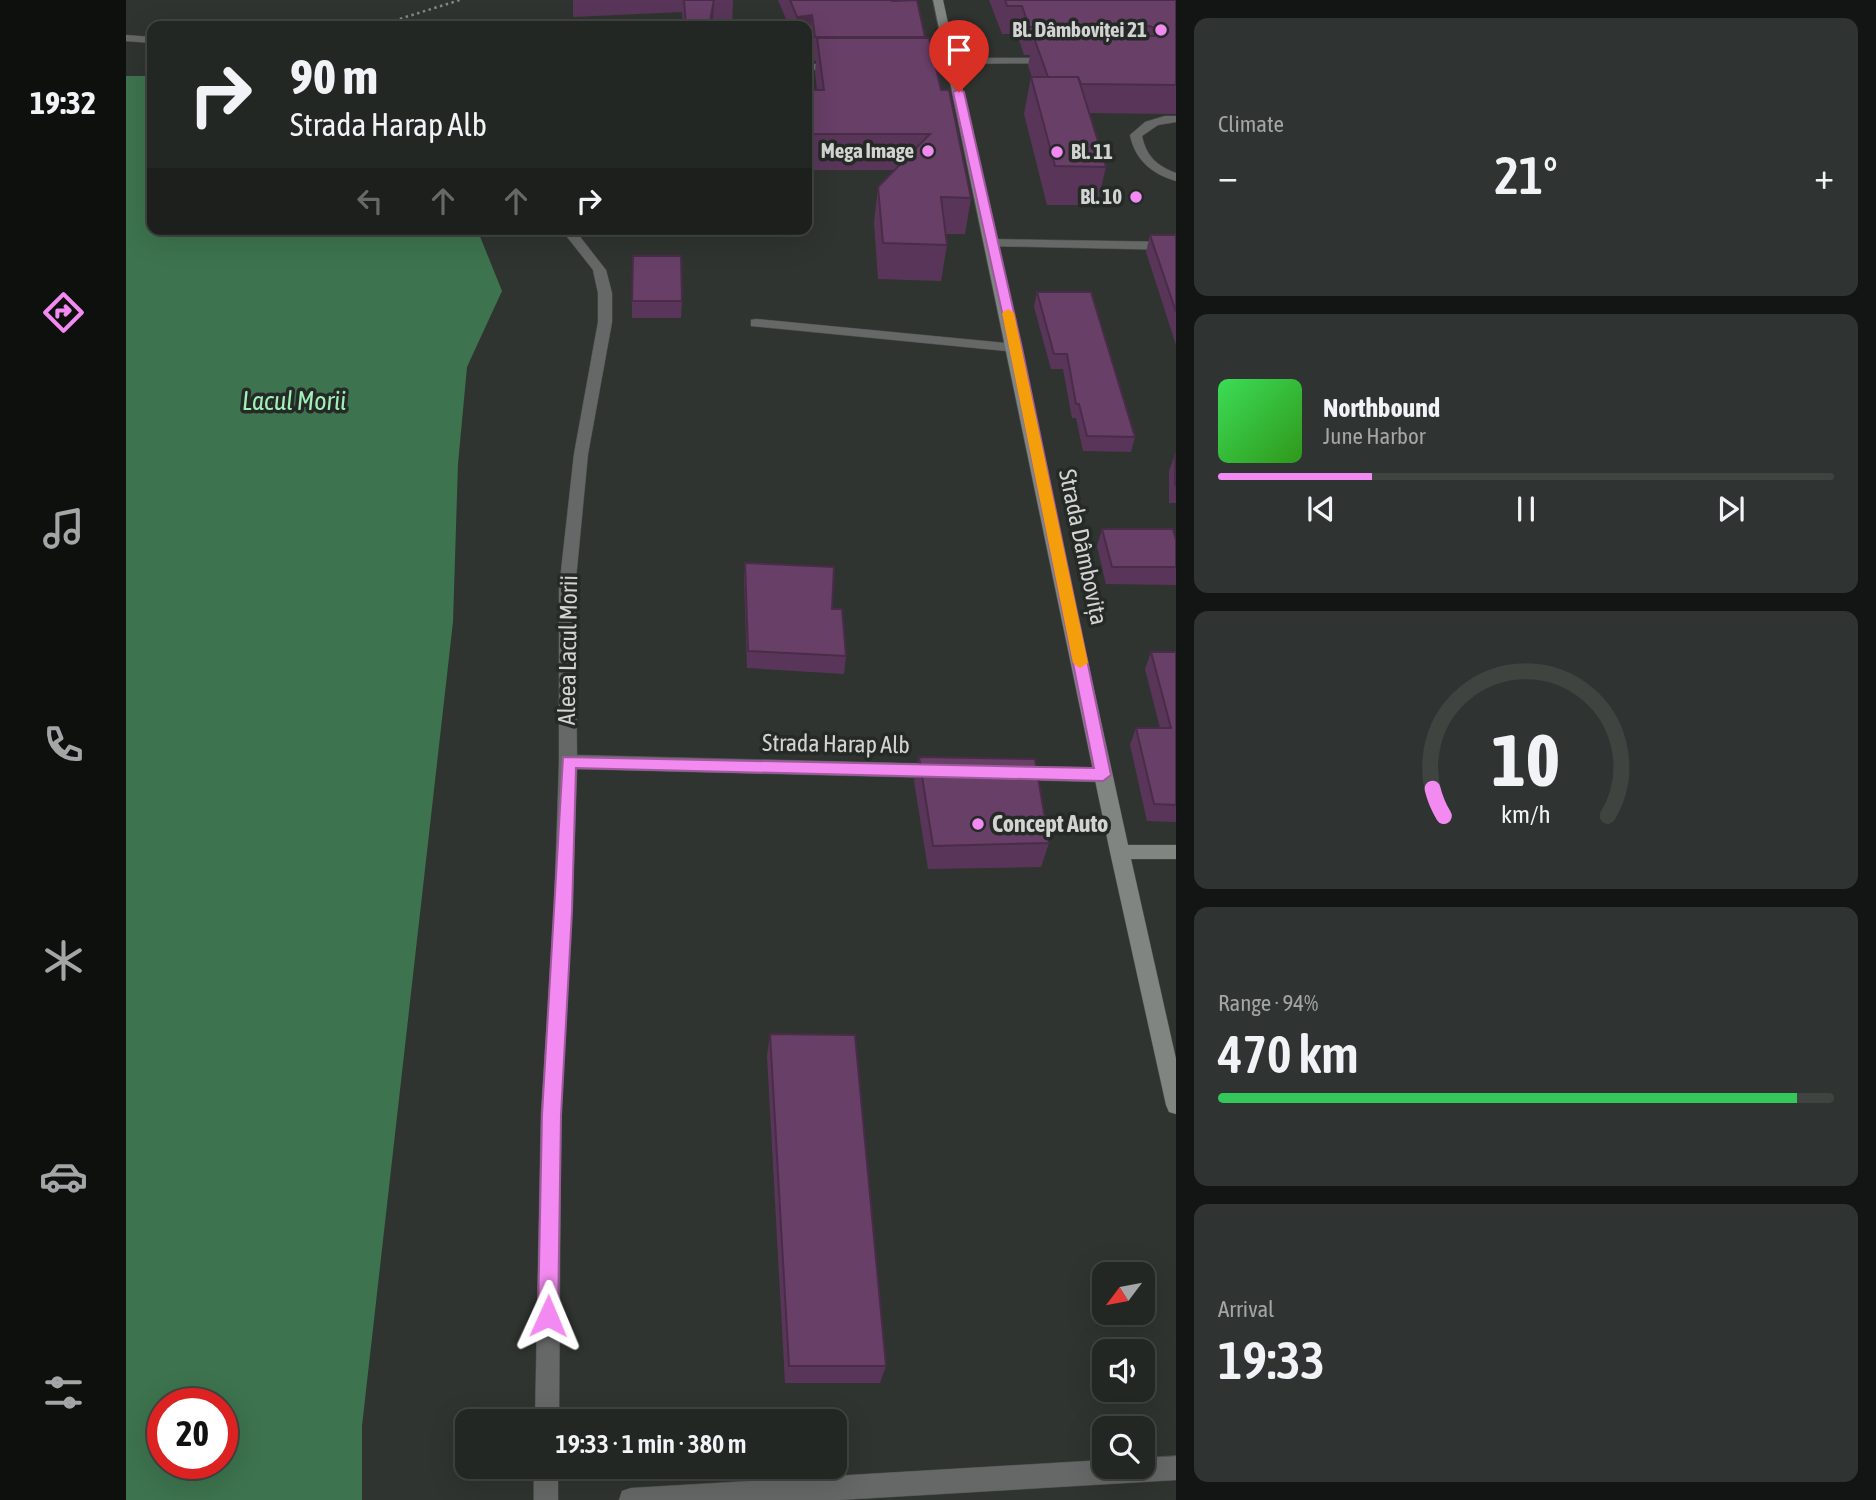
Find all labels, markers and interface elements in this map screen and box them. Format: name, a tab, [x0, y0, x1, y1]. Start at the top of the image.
place label: Bl. Dâmboviței 21	[1012, 17, 1147, 42]
pin	[929, 20, 989, 92]
marker: Bl. Dâmboviței 21	[1153, 22, 1169, 38]
icon: arrive	[940, 31, 978, 69]
text: 90 m	[290, 48, 378, 104]
icon: right	[175, 49, 266, 140]
text: 19:32	[30, 84, 96, 121]
text: Strada Harap Alb	[290, 106, 487, 143]
text: Climate	[1218, 111, 1284, 137]
place label: Mega Image	[821, 138, 914, 162]
place label: Bl. 11	[1071, 139, 1113, 163]
marker: Mega Image	[920, 143, 936, 159]
marker: Bl. 11	[1049, 144, 1065, 160]
text: 21°	[1494, 145, 1558, 205]
text: −	[1218, 154, 1238, 197]
text: +	[1814, 154, 1834, 197]
icon: left	[351, 182, 389, 220]
icon: ahead	[424, 182, 462, 220]
icon: ahead	[497, 182, 535, 220]
icon: right	[570, 182, 608, 220]
place label: Bl. 10	[1080, 184, 1122, 208]
marker: Bl. 10	[1128, 189, 1144, 205]
icon: directions	[39, 288, 88, 337]
water label: Lacul Morii	[242, 386, 346, 416]
text: Northbound	[1323, 393, 1440, 423]
text: June Harbor	[1323, 423, 1426, 449]
street label: Strada Dâmbovița	[1054, 467, 1113, 627]
icon: previous	[1302, 490, 1340, 528]
icon: pause	[1507, 490, 1545, 528]
icon: next	[1712, 490, 1750, 528]
icon: music	[39, 504, 88, 553]
street label: Aleea Lacul Morii	[553, 575, 582, 725]
text: 10	[1492, 718, 1560, 801]
icon: phone	[39, 720, 88, 769]
street label: Strada Harap Alb	[762, 729, 910, 758]
text: km/h	[1501, 800, 1551, 828]
place label: Concept Auto	[992, 810, 1108, 837]
marker: Concept Auto	[970, 816, 986, 832]
icon: climate	[39, 936, 88, 985]
text: Range · 94%	[1218, 990, 1318, 1016]
text: 470 km	[1218, 1024, 1359, 1084]
icon: car	[39, 1152, 88, 1201]
north arrow	[1092, 1262, 1155, 1325]
map controls	[1092, 1262, 1155, 1479]
position arrow	[511, 1279, 585, 1353]
text: Arrival	[1218, 1296, 1274, 1322]
text: 19:33	[1218, 1330, 1325, 1390]
button: sound	[1092, 1339, 1155, 1402]
icon: filters	[39, 1368, 88, 1417]
speed limit sign: 20	[147, 1388, 238, 1479]
button: search	[1092, 1416, 1155, 1479]
text: 19:33 · 1 min · 380 m	[556, 1429, 746, 1459]

